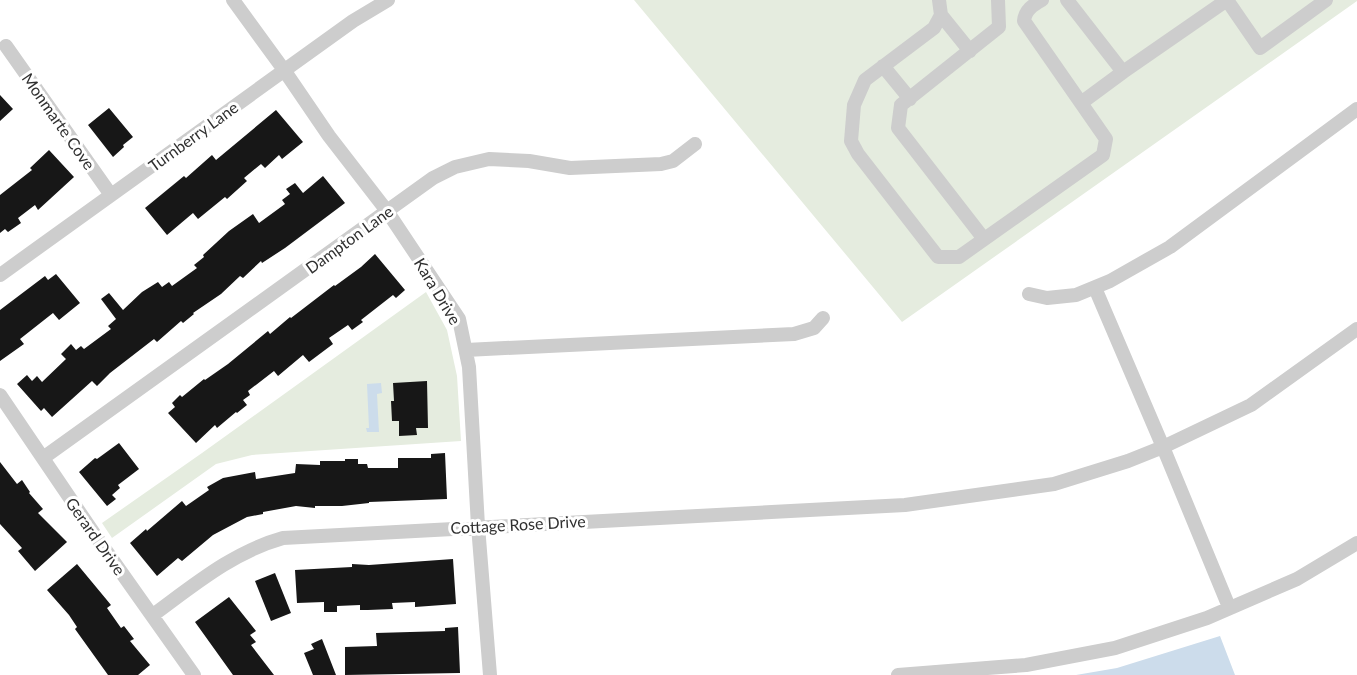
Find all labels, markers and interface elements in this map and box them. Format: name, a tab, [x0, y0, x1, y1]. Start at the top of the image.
street label: Monmarte Cove	[19, 69, 99, 173]
street label: Turnberry Lane	[145, 97, 241, 175]
street label: Dampton Lane	[302, 201, 396, 277]
street label: Kara Drive	[411, 254, 465, 328]
street label: Gerard Drive	[62, 494, 130, 578]
street label: Cottage Rose Drive	[450, 511, 586, 537]

